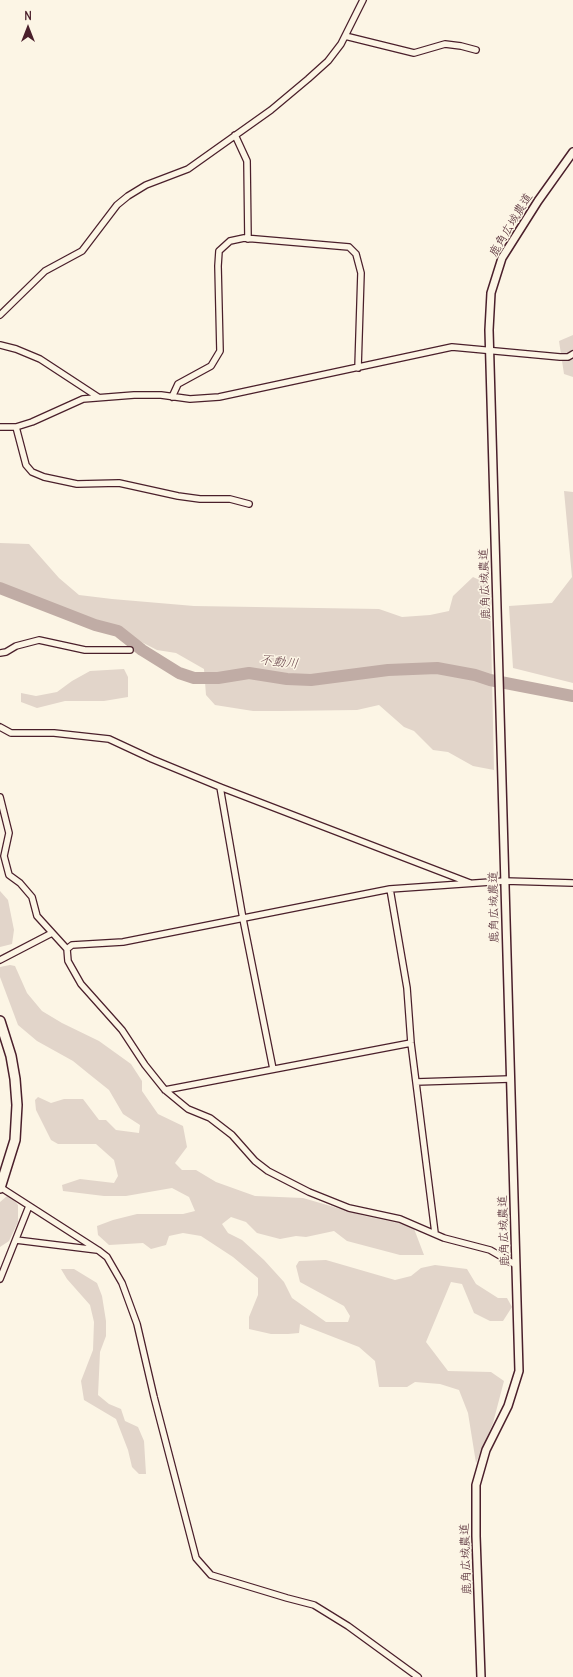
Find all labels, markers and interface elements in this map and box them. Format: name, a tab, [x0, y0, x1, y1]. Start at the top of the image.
north arrow	[8, 8, 48, 48]
text: N	[24, 9, 32, 23]
street label: 鹿角広域農道	[486, 190, 536, 260]
street label: 鹿角広域農道	[477, 548, 493, 620]
water label: 不動川	[259, 652, 299, 672]
street label: 鹿角広域農道	[486, 871, 502, 943]
street label: 鹿角広域農道	[496, 1195, 512, 1267]
street label: 鹿角広域農道	[458, 1523, 474, 1595]

